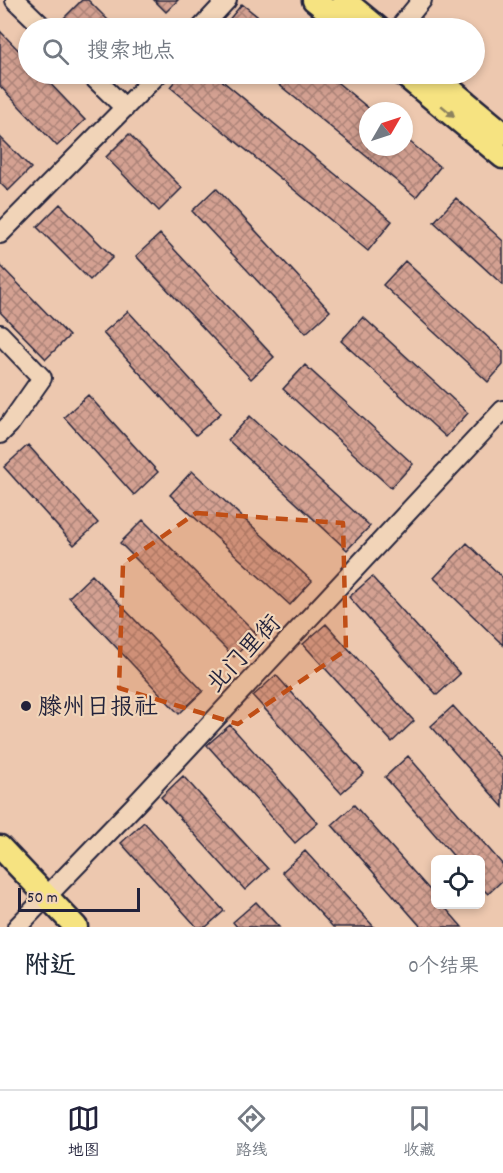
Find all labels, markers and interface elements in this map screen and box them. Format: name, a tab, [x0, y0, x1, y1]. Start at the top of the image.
search box	[18, 18, 485, 84]
icon: search	[39, 35, 72, 68]
text: 搜索地点	[87, 37, 175, 68]
north arrow	[359, 102, 413, 156]
one-way arrow	[440, 104, 455, 117]
street label: 北门里街	[200, 608, 290, 702]
place label: 滕州日报社	[38, 692, 158, 726]
marker: 滕州日报社	[19, 699, 33, 713]
map controls	[431, 855, 485, 909]
button: locate	[431, 855, 485, 909]
scale bar	[18, 885, 140, 912]
text: 50 m	[27, 887, 58, 910]
text: 附近	[24, 949, 76, 986]
text: 0个结果	[408, 954, 479, 982]
tab: 地图	[67, 1102, 100, 1163]
tab: 路线	[235, 1102, 268, 1163]
tab: 收藏	[403, 1102, 436, 1163]

